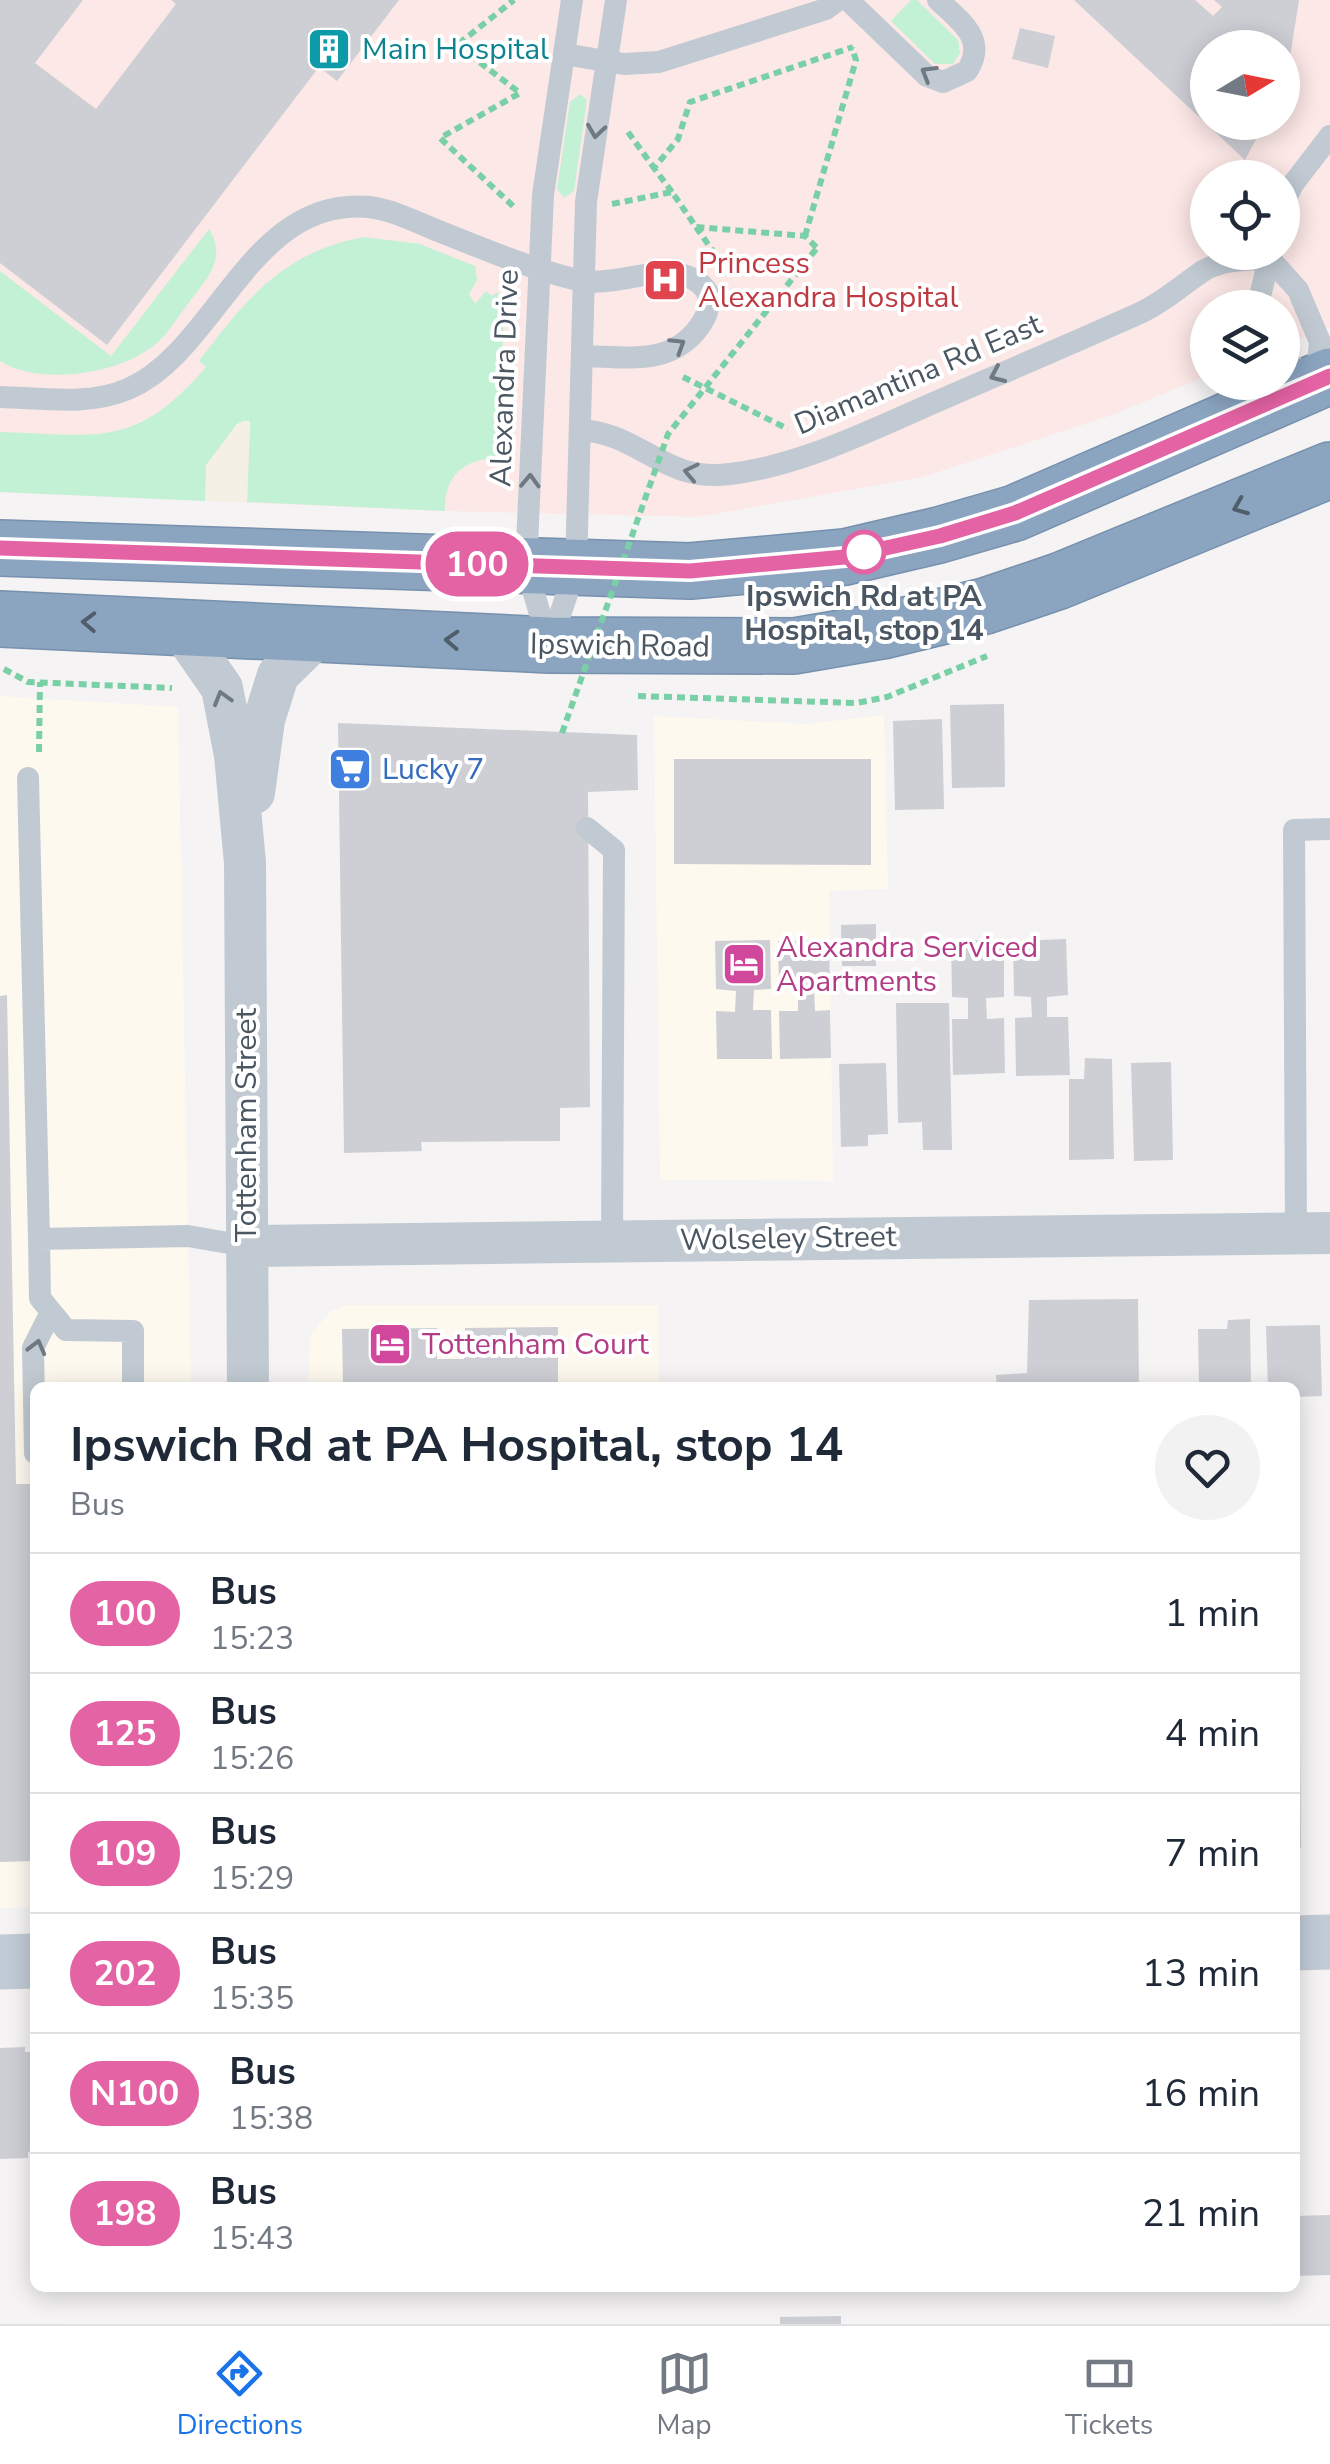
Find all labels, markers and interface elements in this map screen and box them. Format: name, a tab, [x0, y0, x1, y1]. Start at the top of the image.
building icon: Main Hospital	[306, 26, 352, 72]
place label: Main Hospital	[362, 29, 549, 70]
north arrow	[1190, 30, 1300, 140]
map controls	[1190, 30, 1300, 400]
one-way arrow	[921, 66, 939, 85]
one-way arrow	[587, 123, 608, 139]
button: locate	[1190, 160, 1300, 270]
place label: Princess Alexandra Hospital	[698, 243, 958, 318]
hospital icon: Princess Alexandra Hospital	[642, 257, 688, 303]
street label: Alexandra Drive	[480, 268, 529, 488]
button: layers	[1190, 290, 1300, 400]
street label: Diamantina Rd East	[788, 304, 1049, 445]
one-way arrow	[667, 339, 685, 358]
one-way arrow	[989, 363, 1007, 383]
one-way arrow	[683, 463, 700, 484]
one-way arrow	[519, 472, 540, 488]
one-way arrow	[1232, 496, 1250, 516]
marker: Ipswich Rd at PA Hospital, stop 14	[843, 531, 885, 573]
line badge: 100	[420, 532, 534, 596]
text: 100	[445, 541, 509, 588]
place label: Ipswich Rd at PA Hospital, stop 14	[744, 576, 984, 651]
one-way arrow	[81, 611, 97, 632]
street label: Ipswich Road	[530, 623, 710, 668]
one-way arrow	[444, 630, 460, 651]
one-way arrow	[213, 691, 234, 708]
supermarket icon: Lucky 7	[327, 746, 373, 792]
place label: Lucky 7	[382, 749, 484, 790]
place label: Alexandra Serviced Apartments	[776, 927, 1038, 1002]
hotel icon: Alexandra Serviced Apartments	[721, 941, 767, 987]
street label: Tottenham Street	[226, 1008, 267, 1242]
street label: Wolseley Street	[679, 1216, 897, 1261]
hotel icon: Tottenham Court	[367, 1321, 413, 1367]
place label: Tottenham Court	[422, 1324, 649, 1365]
one-way arrow	[25, 1339, 46, 1356]
text: Ipswich Rd at PA Hospital, stop 14	[70, 1412, 843, 1478]
button: heart	[1155, 1415, 1260, 1520]
text: Bus	[70, 1483, 125, 1526]
text: Bus	[210, 1566, 277, 1617]
text: 1 min	[1165, 1588, 1260, 1639]
text: 100	[93, 1590, 157, 1637]
text: 15:23	[210, 1617, 294, 1660]
text: Bus	[210, 1686, 277, 1737]
text: 4 min	[1165, 1708, 1260, 1759]
text: 125	[93, 1710, 157, 1757]
text: 15:26	[210, 1737, 294, 1780]
text: Bus	[210, 1806, 277, 1857]
text: 7 min	[1165, 1828, 1260, 1879]
text: 109	[93, 1830, 157, 1877]
text: 15:29	[210, 1857, 294, 1900]
text: Bus	[210, 1926, 277, 1977]
text: 13 min	[1142, 1948, 1260, 1999]
text: 202	[93, 1950, 157, 1997]
text: 15:35	[210, 1977, 294, 2020]
text: Bus	[229, 2046, 296, 2097]
text: 16 min	[1142, 2068, 1260, 2119]
text: N100	[90, 2070, 179, 2117]
text: 15:38	[229, 2097, 313, 2140]
text: Bus	[210, 2166, 277, 2217]
text: 21 min	[1142, 2188, 1260, 2239]
text: 198	[93, 2190, 157, 2237]
text: 15:43	[210, 2217, 294, 2260]
tab: Directions	[177, 2346, 303, 2444]
tab: Map	[656, 2346, 712, 2444]
tab: Tickets	[1065, 2346, 1153, 2444]

